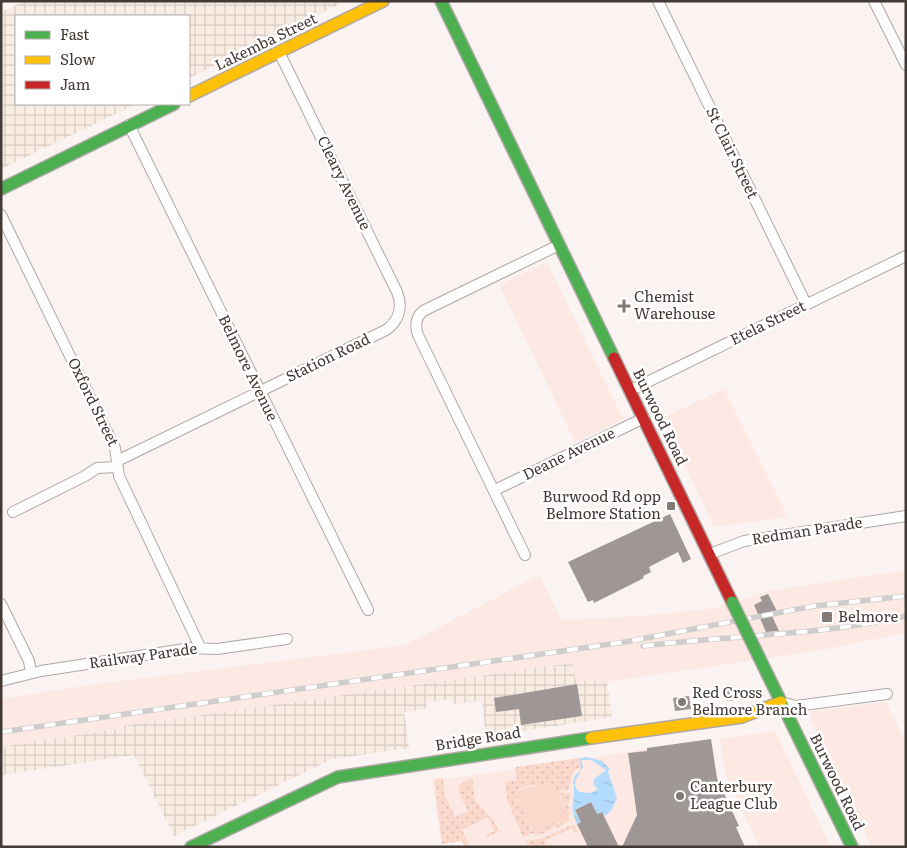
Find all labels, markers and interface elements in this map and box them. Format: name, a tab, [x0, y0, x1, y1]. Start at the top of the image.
street label: Lakemba Street	[210, 6, 320, 75]
legend	[15, 15, 190, 105]
text: Fast	[60, 22, 89, 45]
text: Slow	[60, 47, 95, 70]
text: Jam	[60, 72, 91, 95]
street label: St Clair Street	[701, 103, 765, 202]
street label: Cleary Avenue	[313, 131, 378, 234]
place label: Chemist Warehouse	[634, 284, 715, 324]
street label: Etela Street	[725, 293, 809, 350]
marker: Chemist Warehouse	[618, 300, 630, 312]
street label: Belmore Avenue	[214, 310, 285, 425]
street label: Station Road	[281, 326, 373, 387]
street label: Oxford Street	[63, 353, 126, 450]
street label: Burwood Road	[628, 364, 695, 469]
street label: Deane Avenue	[518, 420, 619, 485]
place label: Burwood Rd opp Belmore Station	[542, 484, 661, 524]
marker: Burwood Rd opp Belmore Station	[665, 500, 677, 512]
street label: Redman Parade	[750, 509, 864, 550]
place label: Belmore	[838, 604, 898, 627]
marker: Belmore	[820, 610, 834, 624]
street label: Railway Parade	[87, 636, 199, 673]
place label: Red Cross Belmore Branch	[692, 680, 807, 720]
marker: Red Cross Belmore Branch	[676, 696, 688, 708]
street label: Bridge Road	[433, 719, 522, 756]
street label: Burwood Road	[805, 729, 872, 834]
place label: Canterbury League Club	[690, 774, 778, 814]
marker: Canterbury League Club	[674, 790, 686, 802]

